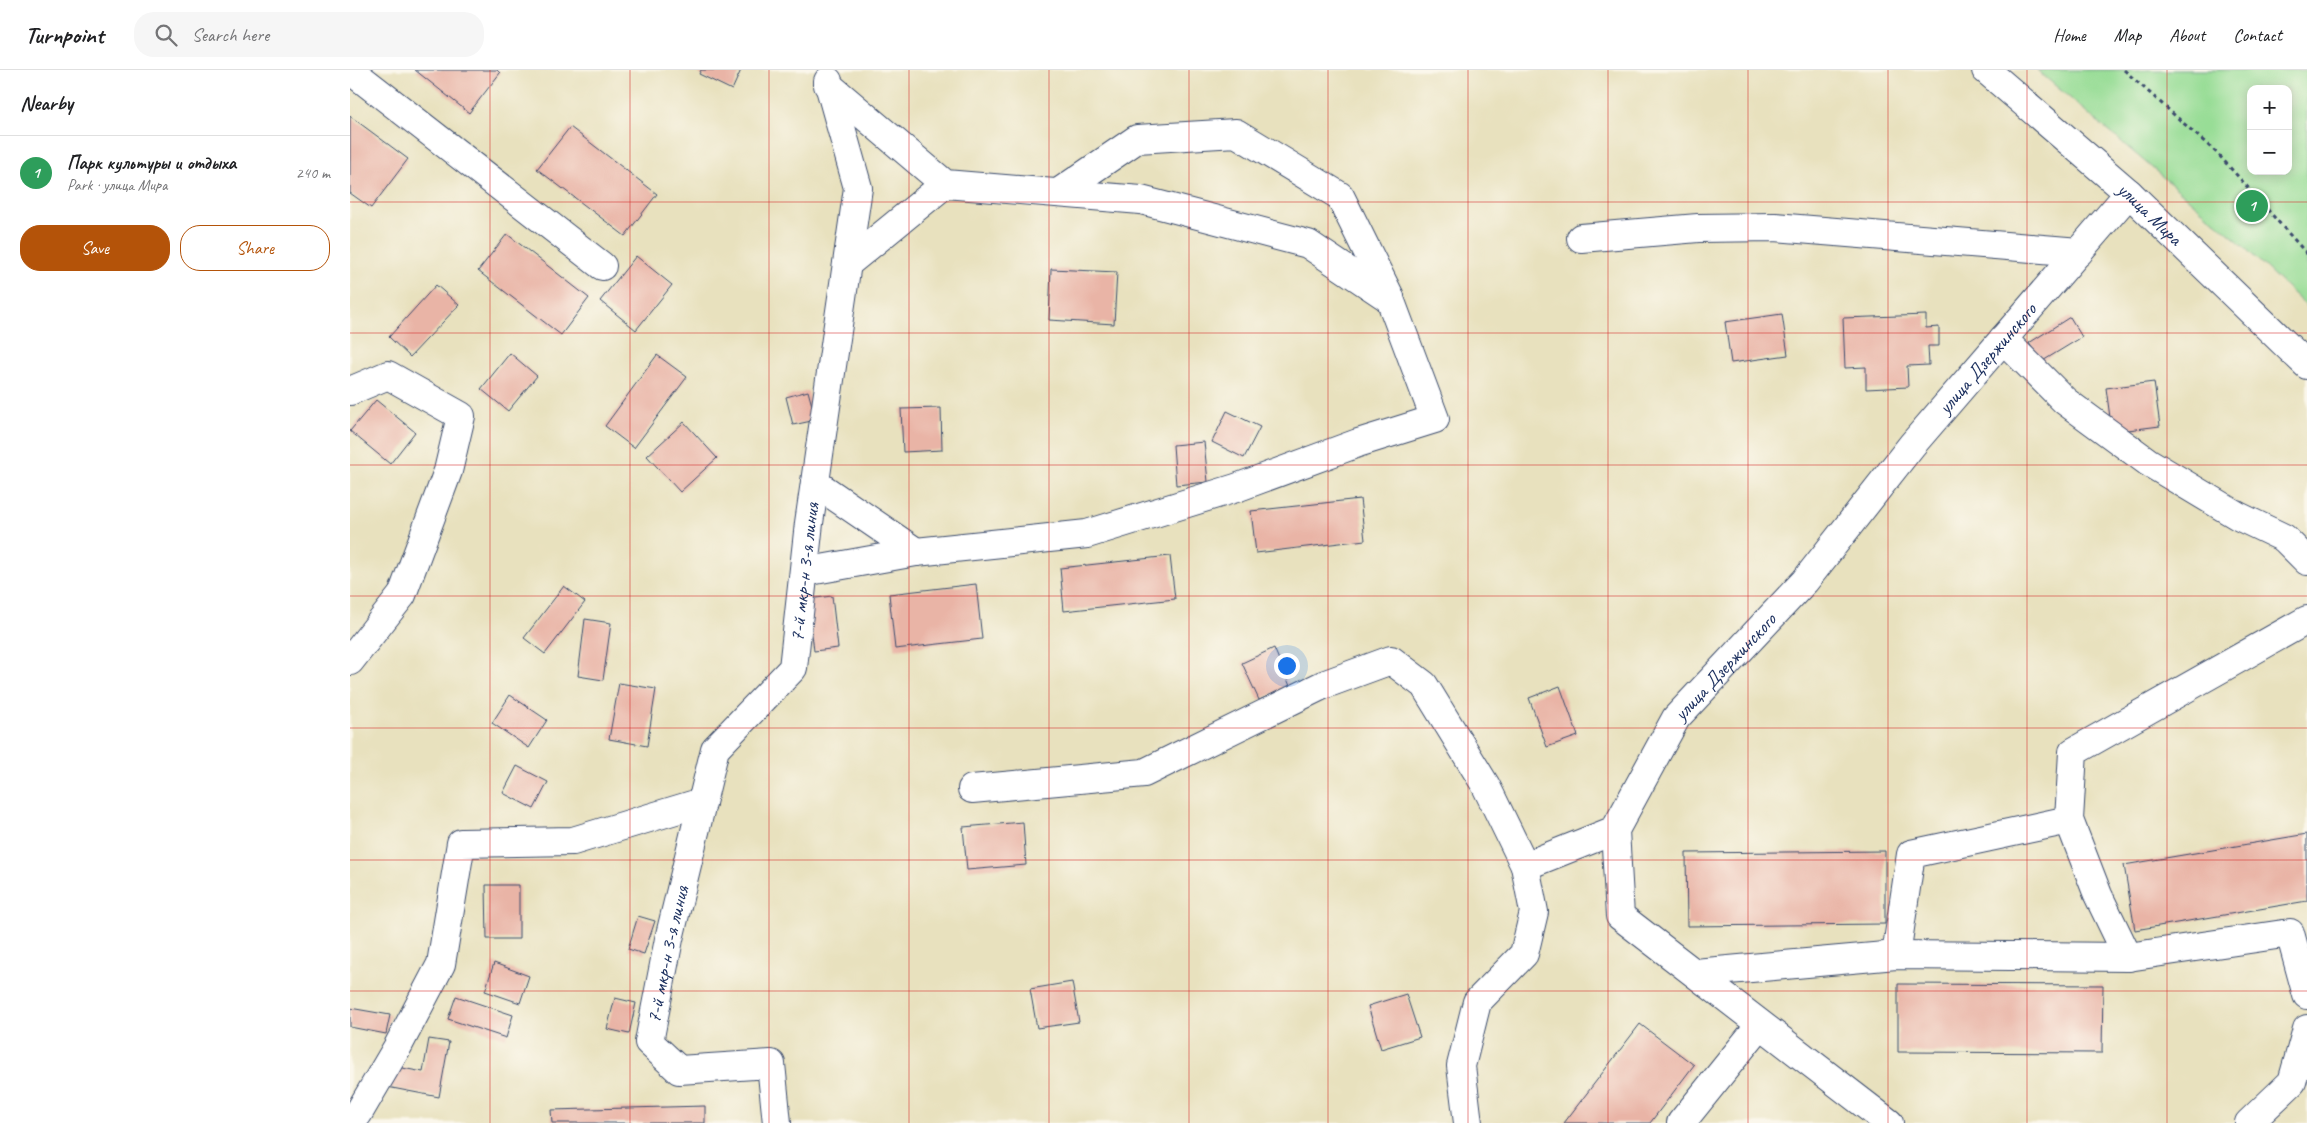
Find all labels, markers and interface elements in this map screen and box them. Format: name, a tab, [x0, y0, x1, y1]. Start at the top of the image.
search box	[134, 12, 484, 57]
text: Turnpoint	[25, 20, 104, 50]
icon: search	[152, 21, 180, 49]
text: Search here	[192, 23, 269, 47]
text: Home	[2053, 24, 2086, 46]
text: Map	[2114, 24, 2141, 46]
text: About	[2169, 24, 2205, 46]
text: Contact	[2233, 24, 2282, 46]
map controls	[2247, 85, 2292, 175]
button: +	[2247, 85, 2292, 130]
text: Nearby	[20, 90, 73, 116]
button: −	[2247, 130, 2292, 175]
text: Парк культуры и отдыха	[67, 151, 236, 175]
text: 1	[32, 163, 40, 183]
text: 240 m	[296, 163, 330, 183]
text: Park · улица Мира	[67, 175, 167, 195]
street label: улица Мира	[2112, 176, 2189, 252]
pin: 1	[2236, 187, 2268, 225]
button: Save	[20, 225, 170, 271]
button: Share	[180, 225, 330, 271]
street label: улица Дзержинского	[1932, 297, 2043, 420]
street label: 7-й мкр-н 3-я линия	[784, 500, 825, 643]
street label: улица Дзержинского	[1668, 607, 1782, 726]
your location	[1274, 653, 1300, 679]
street label: 7-й мкр-н 3-я линия	[641, 883, 695, 1025]

